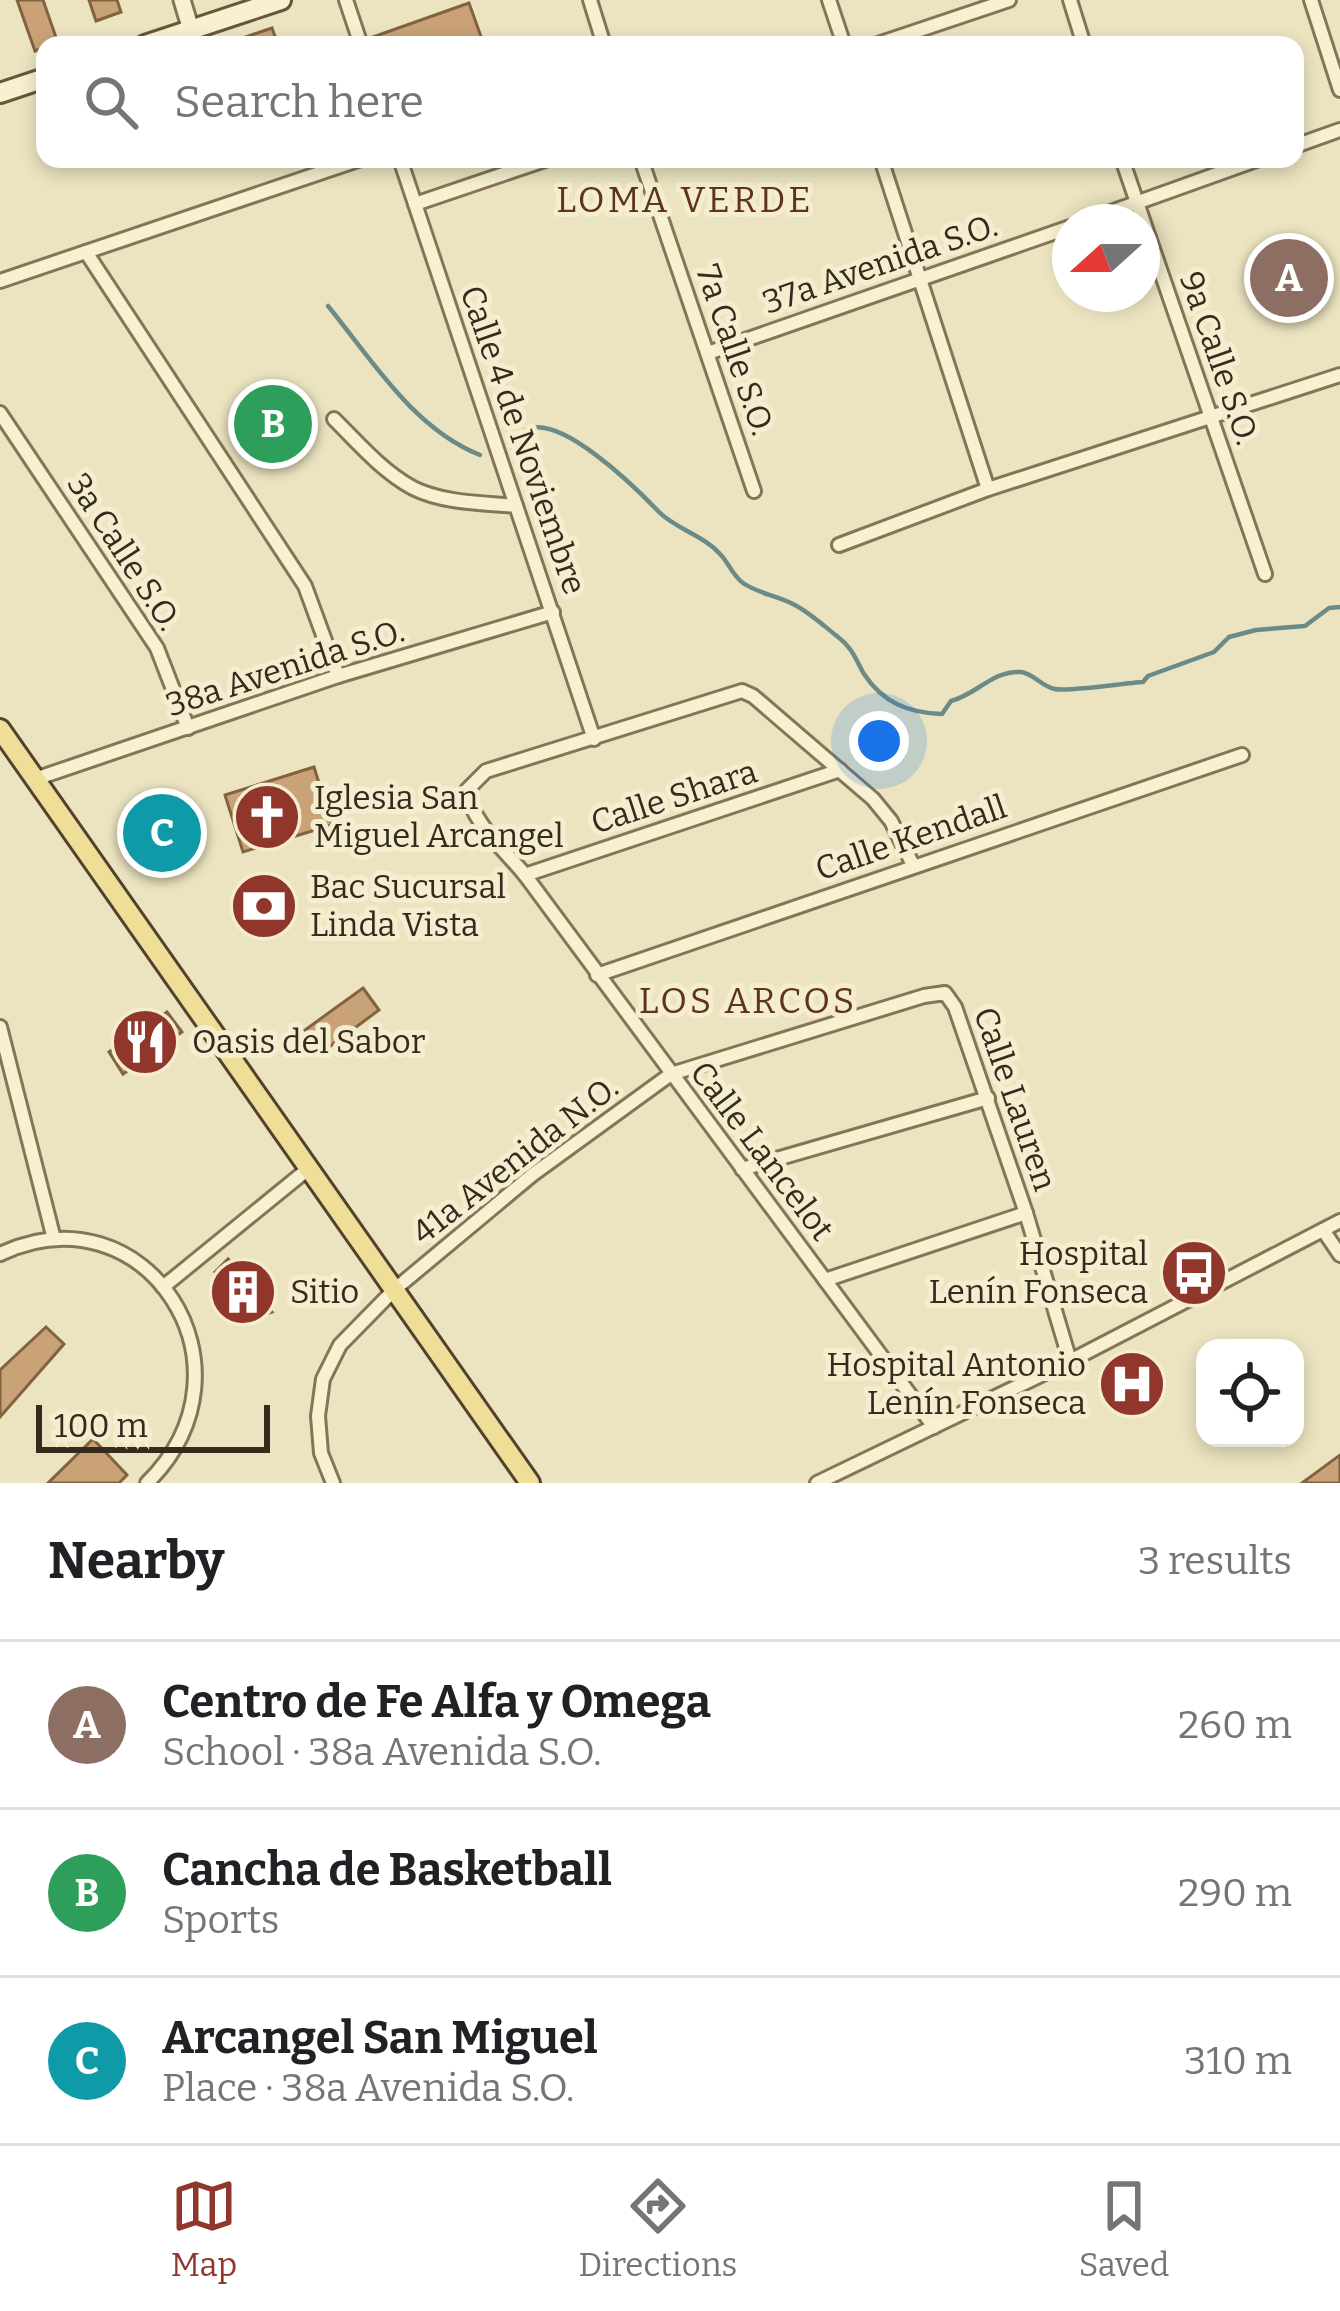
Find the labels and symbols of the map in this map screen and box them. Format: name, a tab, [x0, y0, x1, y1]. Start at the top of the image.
district label: LOMA VERDE	[556, 178, 814, 222]
north arrow	[1052, 204, 1160, 312]
street label: 37a Avenida S.O.	[757, 205, 1003, 323]
pin: A	[1250, 233, 1328, 323]
street label: 7a Calle S.O.	[687, 259, 783, 441]
street label: 9a Calle S.O.	[1171, 266, 1267, 450]
street label: Calle 4 de Noviembre	[451, 280, 595, 600]
pin: B	[234, 379, 312, 469]
street label: 3a Calle S.O.	[58, 466, 190, 638]
street label: 38a Avenida S.O.	[161, 611, 409, 725]
your location	[849, 711, 909, 771]
street label: Calle Shara	[586, 751, 762, 843]
place label: Iglesia San Miguel Arcangel	[314, 778, 564, 856]
church icon: Iglesia San Miguel Arcangel	[232, 782, 302, 852]
street label: Calle Kendall	[810, 787, 1012, 889]
pin: C	[123, 788, 201, 878]
place label: Bac Sucursal Linda Vista	[310, 867, 506, 945]
bank icon: Bac Sucursal Linda Vista	[229, 871, 299, 941]
district label: LOS ARCOS	[639, 979, 857, 1023]
street label: Calle Lauren	[965, 1002, 1065, 1196]
restaurant icon: Oasis del Sabor	[110, 1007, 180, 1077]
place label: Oasis del Sabor	[192, 1022, 426, 1062]
street label: Calle Lancelot	[682, 1054, 842, 1248]
street label: 41a Avenida N.O.	[404, 1067, 626, 1253]
place label: Hospital Lenín Fonseca	[929, 1234, 1148, 1312]
bus stop icon: Hospital Lenín Fonseca	[1159, 1238, 1229, 1308]
building icon: Sitio	[208, 1257, 278, 1327]
place label: Sitio	[290, 1272, 359, 1312]
place label: Hospital Antonio Lenín Fonseca	[826, 1345, 1086, 1423]
hospital icon: Hospital Antonio Lenín Fonseca	[1097, 1349, 1167, 1419]
scale bar	[36, 1399, 270, 1452]

